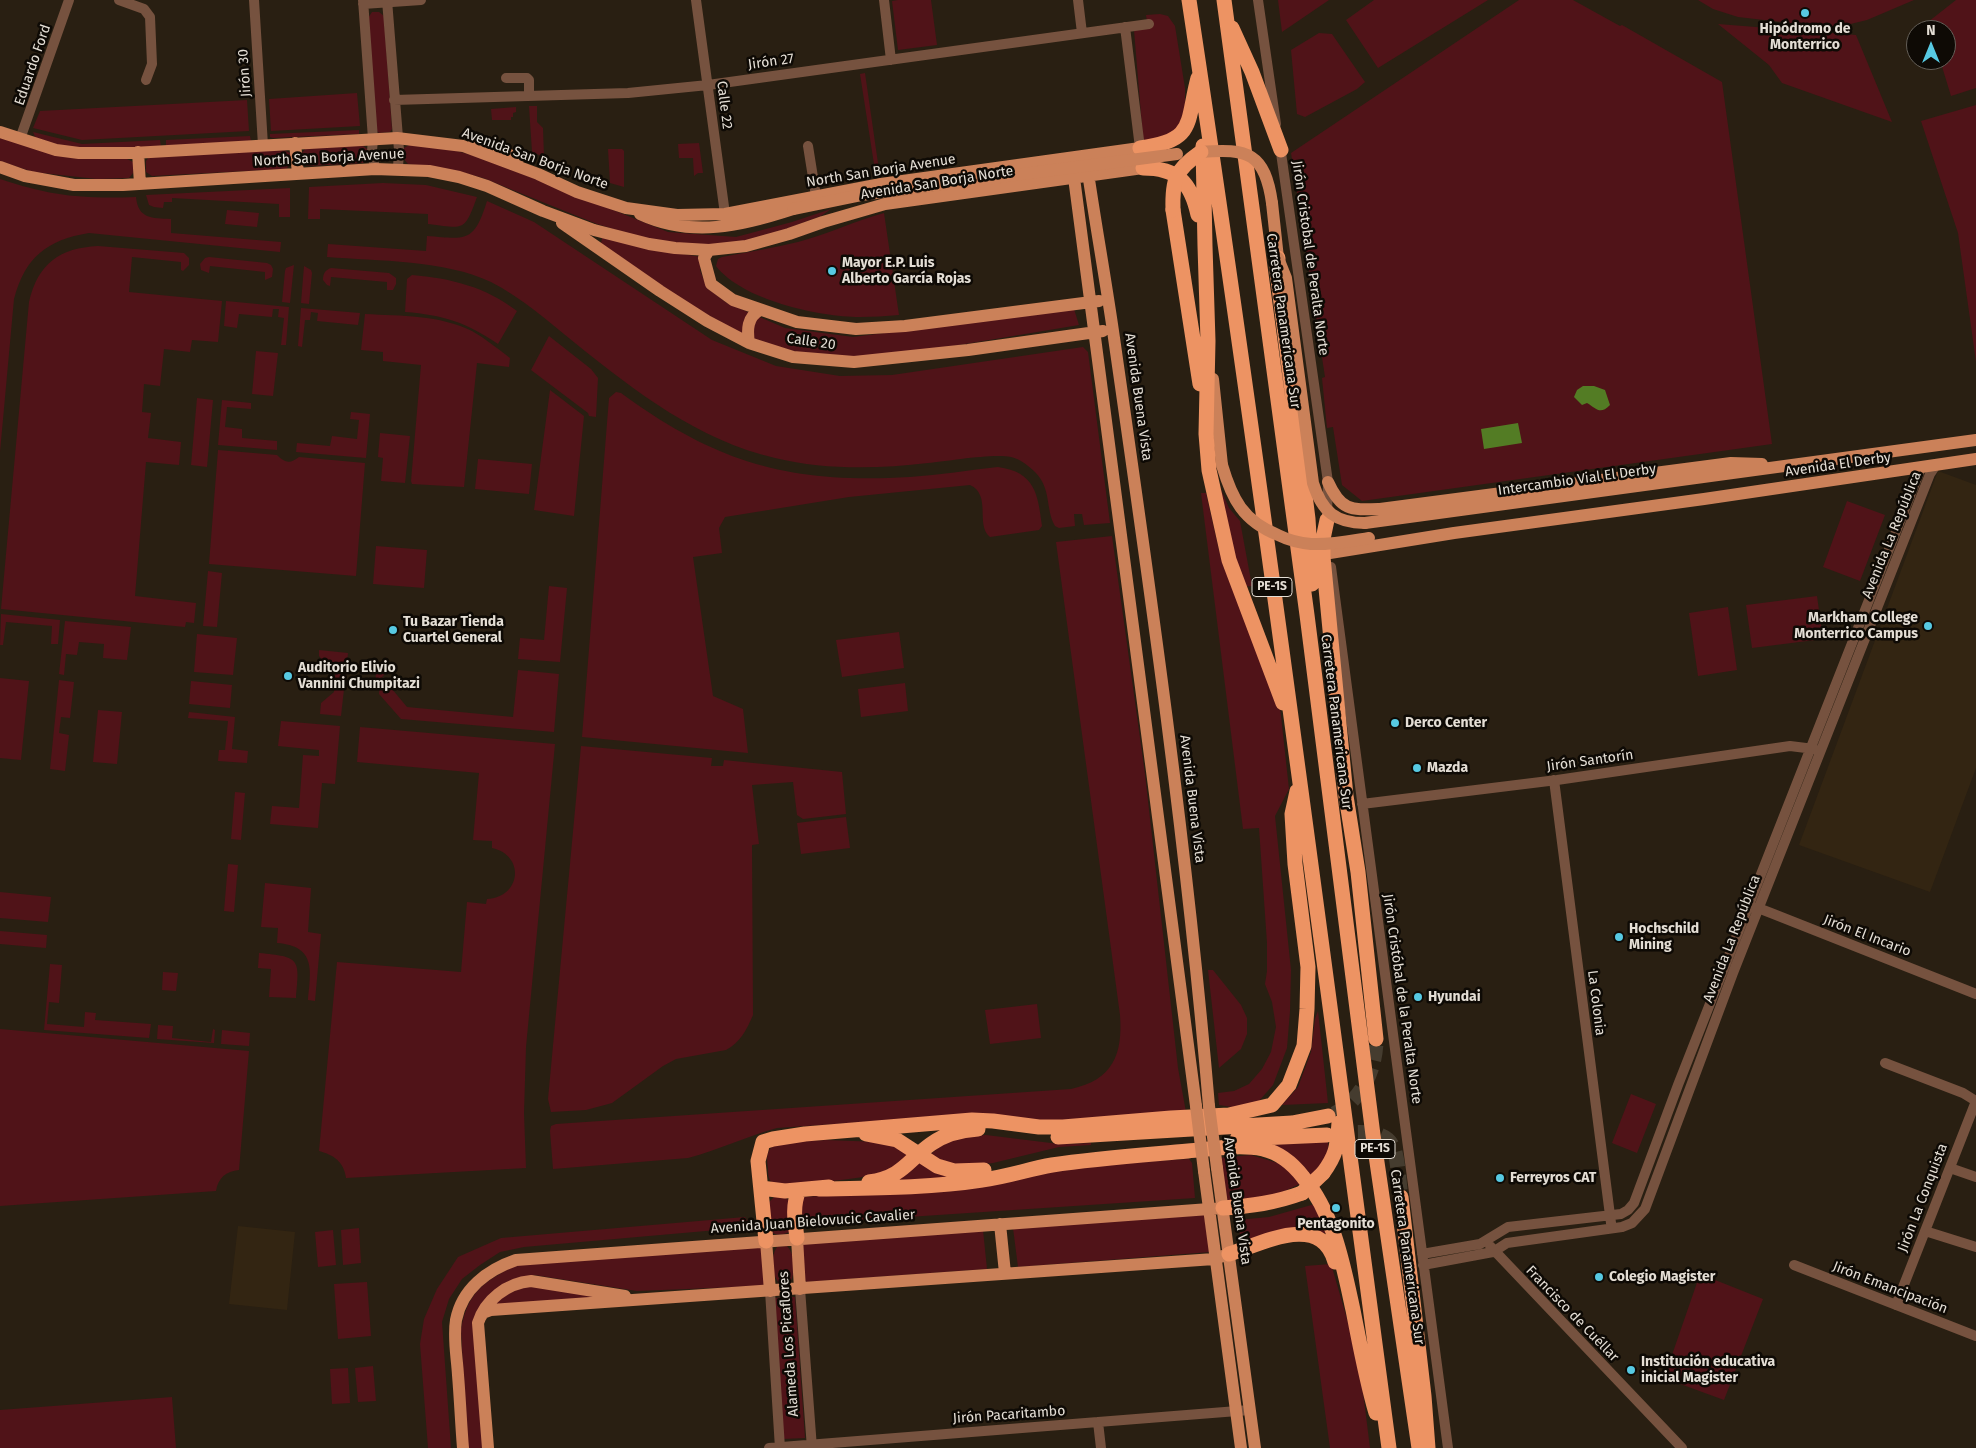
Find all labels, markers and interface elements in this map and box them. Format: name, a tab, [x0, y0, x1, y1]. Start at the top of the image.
marker: Hipódromo de Monterrico	[1799, 7, 1811, 19]
north arrow	[1906, 20, 1956, 70]
place label: Hipódromo de Monterrico	[1759, 21, 1851, 54]
street label: Eduardo Ford	[11, 22, 55, 108]
text: N	[1926, 22, 1936, 39]
street label: Jirón 30	[235, 48, 255, 98]
street label: Jirón 27	[747, 50, 795, 74]
street label: Calle 22	[713, 80, 735, 130]
street label: Avenida San Borja Norte	[460, 125, 610, 193]
street label: North San Borja Avenue	[253, 146, 405, 170]
street label: North San Borja Avenue	[805, 151, 957, 191]
street label: Jirón Cristobal de Peralta Norte	[1288, 159, 1332, 357]
street label: Avenida San Borja Norte	[859, 163, 1015, 203]
street label: Carretera Panamericana Sur	[1262, 232, 1304, 410]
place label: Mayor E.P. Luis Alberto García Rojas	[842, 255, 971, 288]
marker: Mayor E.P. Luis Alberto García Rojas	[826, 265, 838, 277]
street label: Calle 20	[785, 330, 837, 354]
street label: Avenida Buena Vista	[1121, 332, 1155, 462]
street label: Avenida El Derby	[1784, 449, 1892, 481]
street label: Intercambio Vial El Derby	[1497, 461, 1657, 499]
street label: Avenida La República	[1859, 469, 1925, 601]
road number: PE-1S	[1252, 578, 1292, 596]
place label: Markham College Monterrico Campus	[1794, 610, 1918, 642]
place label: Tu Bazar Tienda Cuartel General	[403, 614, 504, 646]
marker: Markham College Monterrico Campus	[1922, 620, 1934, 632]
marker: Tu Bazar Tienda Cuartel General	[387, 624, 399, 636]
street label: Carretera Panamericana Sur	[1317, 633, 1355, 811]
place label: Auditorio Elivio Vannini Chumpitazi	[298, 660, 420, 692]
marker: Auditorio Elivio Vannini Chumpitazi	[282, 670, 294, 682]
place label: Derco Center	[1405, 715, 1487, 731]
marker: Derco Center	[1389, 717, 1401, 729]
street label: Avenida Buena Vista	[1176, 734, 1208, 864]
street label: Jirón Santorín	[1546, 747, 1634, 775]
place label: Mazda	[1427, 760, 1468, 776]
marker: Mazda	[1411, 762, 1423, 774]
street label: Avenida La República	[1700, 873, 1764, 1005]
street label: Jirón Cristóbal de la Peralta Norte	[1379, 893, 1425, 1105]
street label: Jirón El Incario	[1821, 912, 1913, 960]
place label: Hochschild Mining	[1629, 921, 1699, 954]
marker: Hochschild Mining	[1613, 931, 1625, 943]
street label: La Colonia	[1584, 969, 1608, 1037]
place label: Hyundai	[1428, 989, 1481, 1005]
marker: Hyundai	[1412, 991, 1424, 1003]
street label: Avenida Buena Vista	[1220, 1136, 1254, 1266]
road number: PE-1S	[1355, 1140, 1395, 1158]
street label: Jirón La Conquista	[1895, 1141, 1951, 1255]
street label: Carretera Panamericana Sur	[1386, 1168, 1428, 1346]
place label: Ferreyros CAT	[1510, 1170, 1596, 1186]
marker: Ferreyros CAT	[1494, 1172, 1506, 1184]
marker: Pentagonito	[1330, 1202, 1342, 1214]
street label: Avenida Juan Bielovucic Cavalier	[710, 1206, 916, 1238]
place label: Pentagonito	[1297, 1216, 1375, 1232]
street label: Jirón Emancipación	[1830, 1258, 1950, 1318]
street label: Francisco de Cuéllar	[1522, 1263, 1622, 1365]
place label: Colegio Magister	[1609, 1269, 1715, 1285]
street label: Alameda Los Picaflores	[776, 1271, 802, 1417]
marker: Colegio Magister	[1593, 1271, 1605, 1283]
place label: Institución educativa inicial Magister	[1641, 1354, 1775, 1386]
marker: Institución educativa inicial Magister	[1625, 1364, 1637, 1376]
street label: Jirón Pacaritambo	[952, 1403, 1066, 1427]

